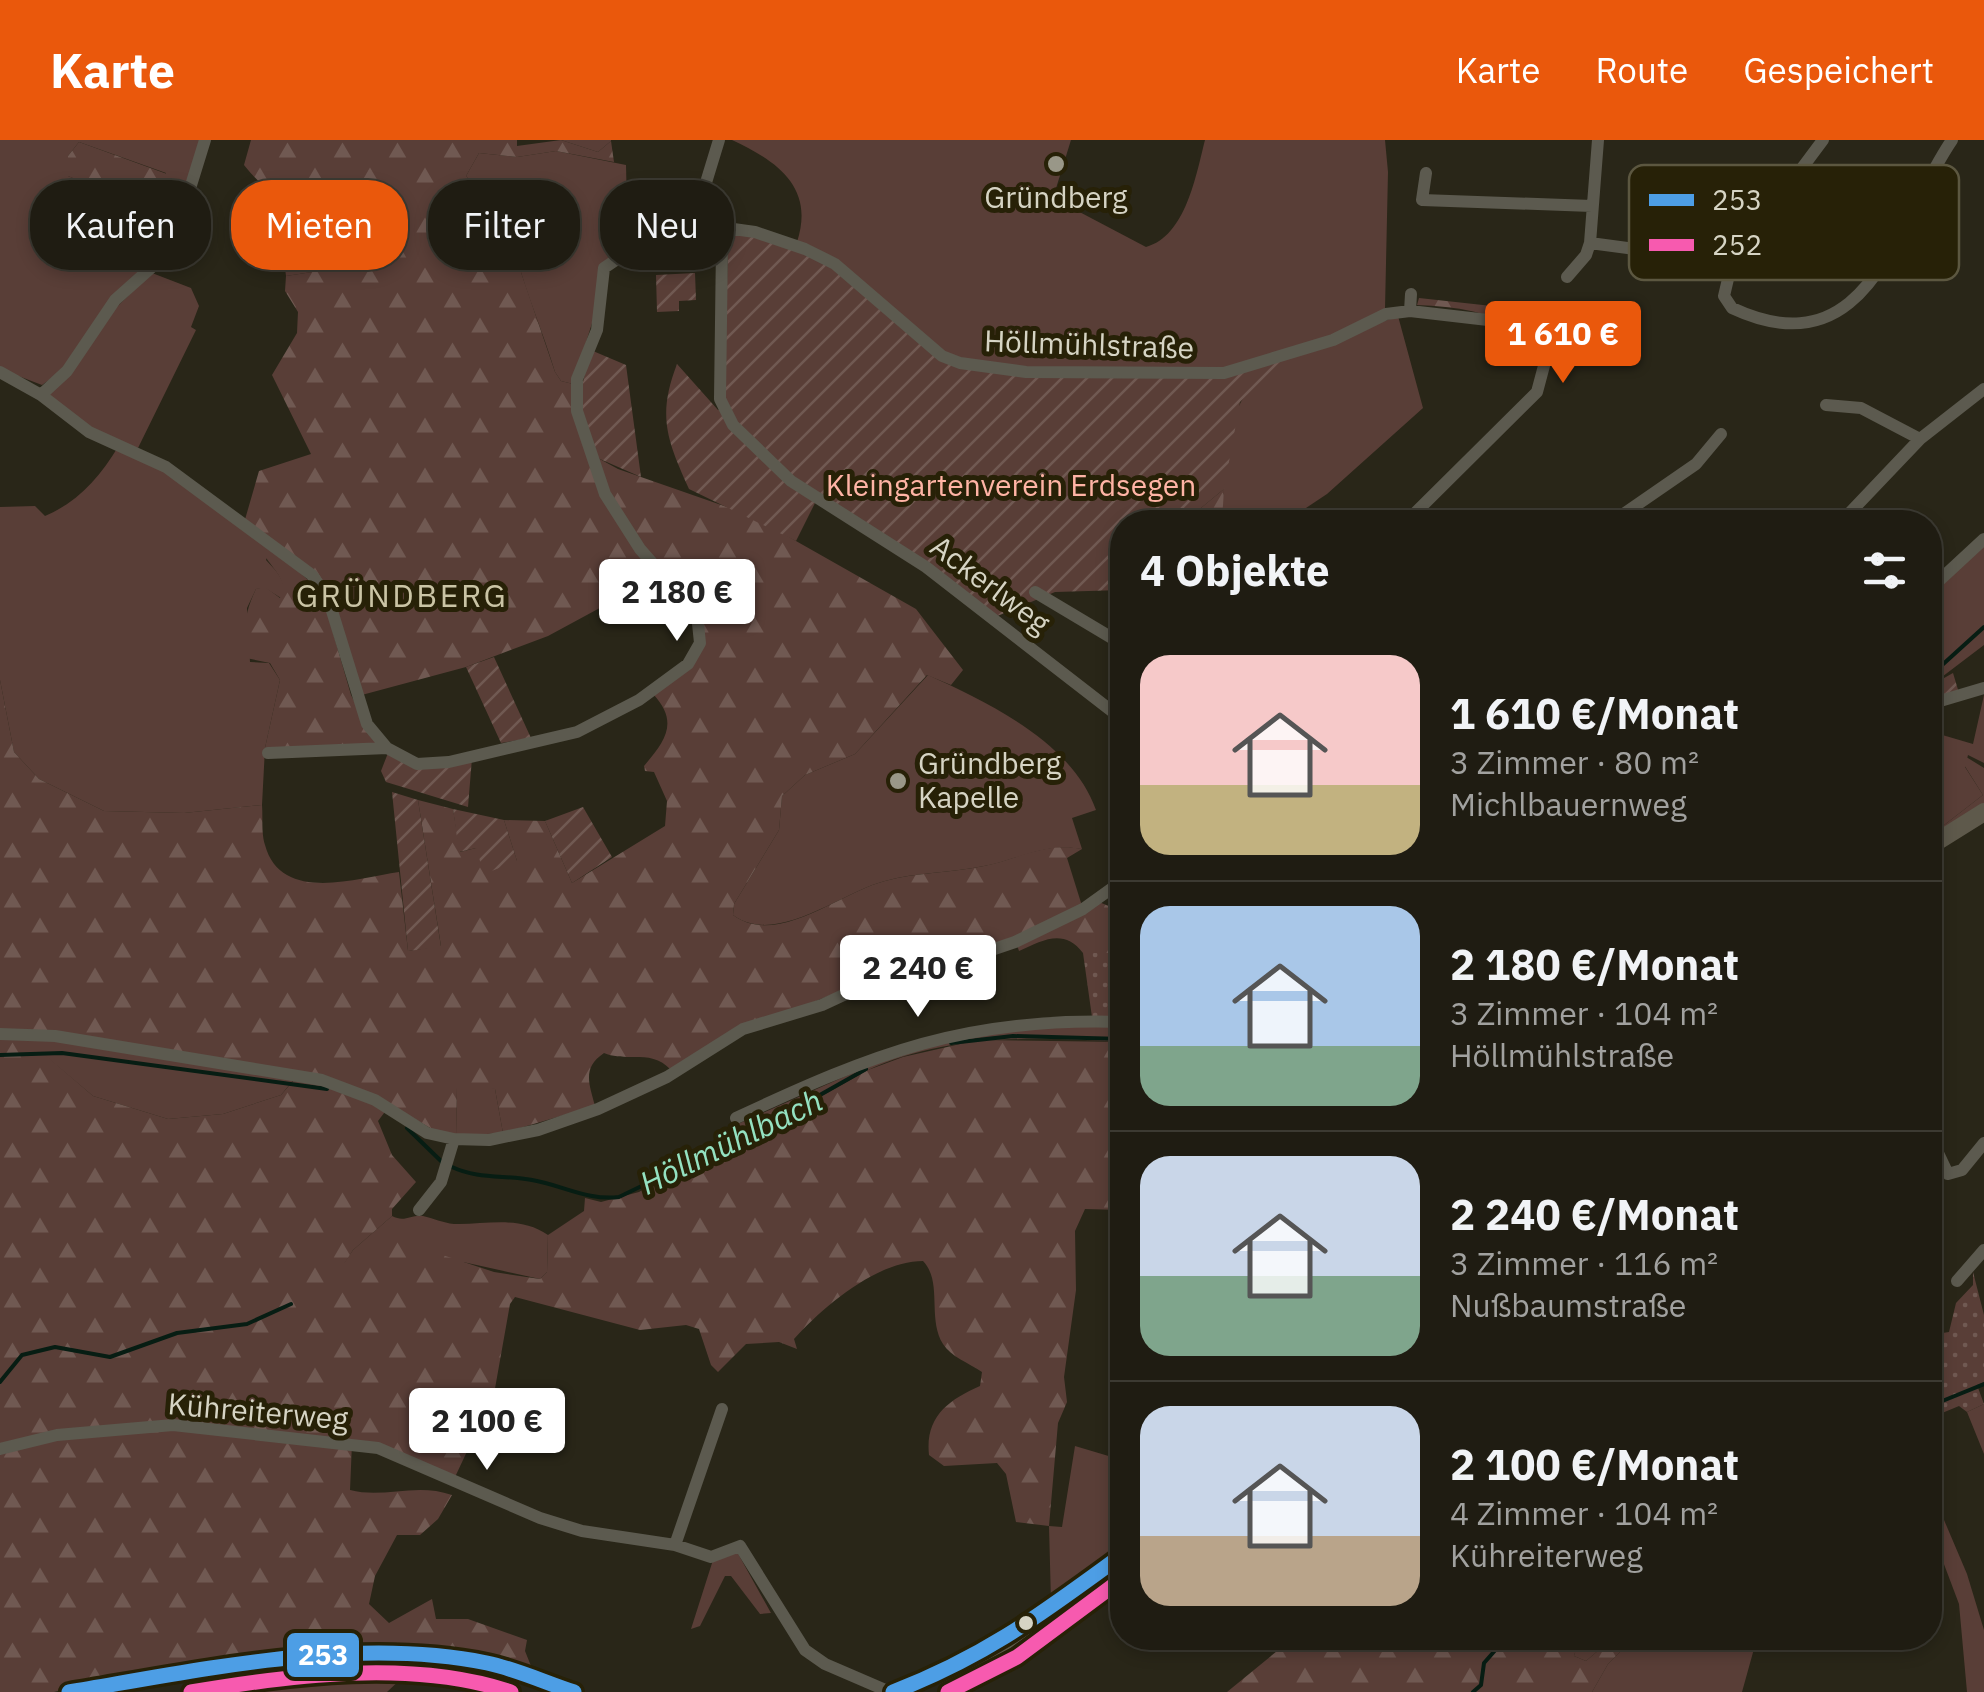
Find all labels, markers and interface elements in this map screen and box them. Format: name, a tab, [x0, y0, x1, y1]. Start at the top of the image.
text: Karte	[50, 39, 175, 101]
text: Karte	[1456, 47, 1540, 93]
text: Route	[1595, 47, 1688, 93]
text: Gespeichert	[1743, 47, 1934, 93]
marker: Gründberg	[1045, 153, 1067, 175]
legend	[1629, 165, 1959, 280]
place label: Gründberg	[984, 177, 1128, 216]
chip: Kaufen	[30, 180, 211, 270]
chip: Mieten	[231, 180, 408, 270]
chip: Filter	[428, 180, 580, 270]
chip: Neu	[600, 180, 734, 270]
text: 253	[1712, 181, 1762, 218]
text: 252	[1712, 226, 1762, 263]
pin: 1 610 €	[1471, 301, 1655, 386]
text: 1 610 €	[1507, 312, 1619, 354]
street label: Höllmühlstraße	[983, 320, 1195, 367]
park label: Kleingartenverein Erdsegen	[826, 465, 1196, 504]
street label: Ackerlweg	[923, 526, 1059, 642]
text: 4 Objekte	[1140, 543, 1330, 598]
icon: filters	[1857, 543, 1912, 598]
pin: 2 180 €	[585, 559, 769, 644]
text: 2 180 €	[621, 570, 733, 612]
district label: GRÜNDBERG	[296, 574, 508, 616]
text: 1 610 €/Monat	[1450, 686, 1739, 741]
icon: home	[1220, 695, 1340, 815]
text: 3 Zimmer · 80 m²	[1450, 741, 1699, 783]
place label: Gründberg Kapelle	[918, 743, 1062, 816]
marker: Gründberg Kapelle	[887, 770, 909, 792]
text: Michlbauernweg	[1450, 783, 1687, 825]
pin: 2 240 €	[826, 935, 1010, 1020]
text: 2 180 €/Monat	[1450, 937, 1739, 992]
text: 2 240 €	[862, 946, 974, 988]
icon: home	[1220, 946, 1340, 1066]
text: 3 Zimmer · 104 m²	[1450, 992, 1718, 1034]
text: Höllmühlstraße	[1450, 1034, 1674, 1076]
water label: Höllmühlbach	[632, 1079, 829, 1203]
text: 2 240 €/Monat	[1450, 1187, 1739, 1242]
icon: home	[1220, 1196, 1340, 1316]
text: 3 Zimmer · 116 m²	[1450, 1242, 1718, 1284]
text: Nußbaumstraße	[1450, 1284, 1686, 1326]
street label: Kühreiterweg	[166, 1383, 350, 1438]
pin: 2 100 €	[395, 1388, 579, 1473]
text: 2 100 €	[431, 1399, 543, 1441]
text: 2 100 €/Monat	[1450, 1437, 1739, 1492]
icon: home	[1220, 1446, 1340, 1566]
text: 4 Zimmer · 104 m²	[1450, 1492, 1718, 1534]
text: Kühreiterweg	[1450, 1534, 1643, 1576]
unlabelled marker	[1016, 1613, 1036, 1633]
line badge: 253	[285, 1631, 361, 1679]
text: 253	[298, 1636, 348, 1673]

